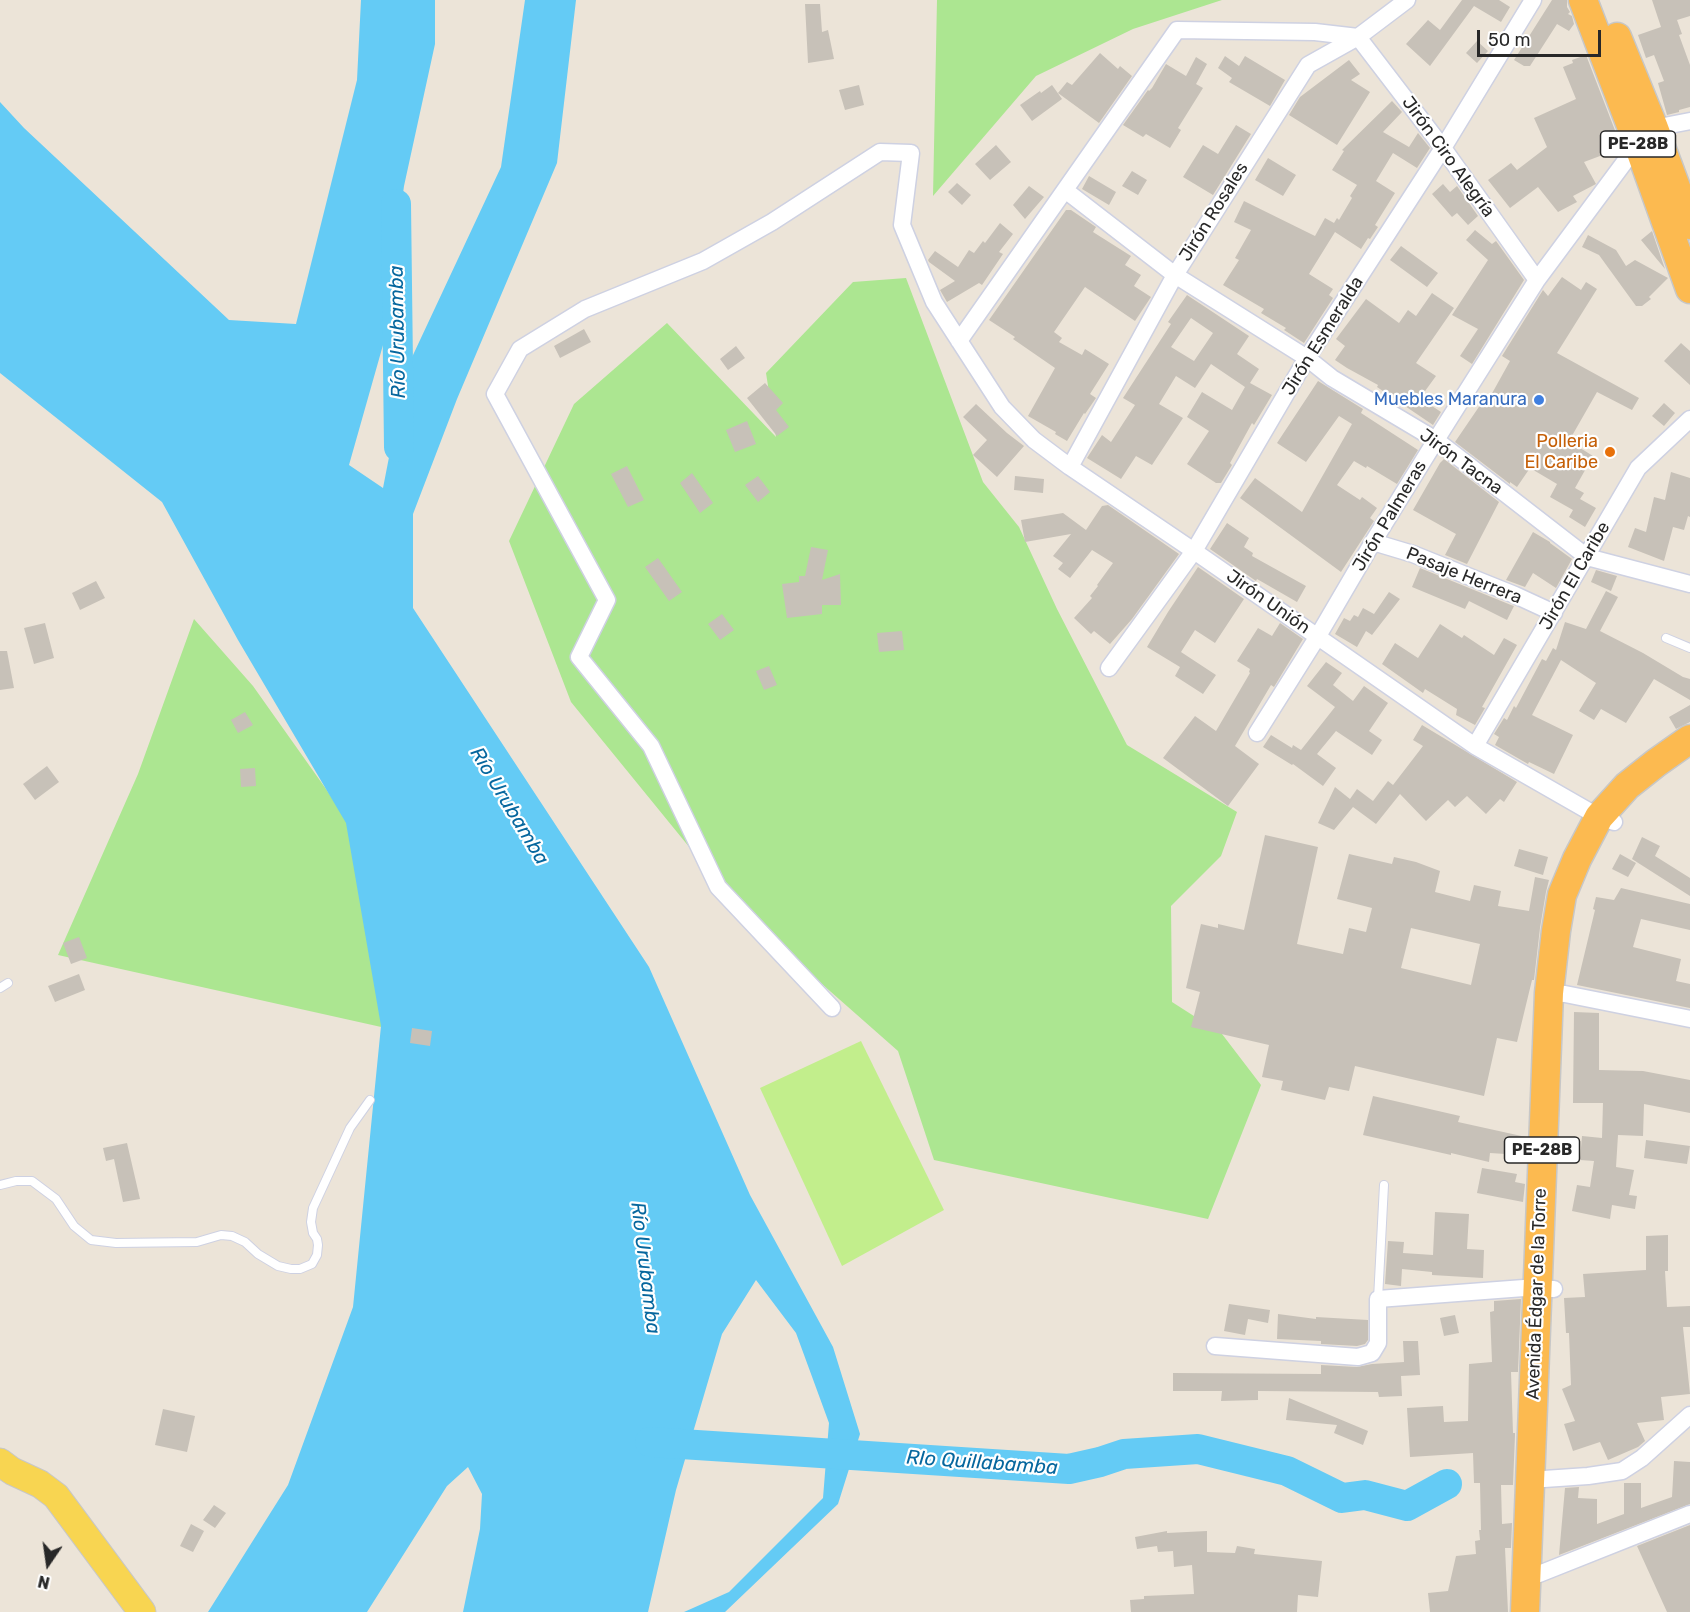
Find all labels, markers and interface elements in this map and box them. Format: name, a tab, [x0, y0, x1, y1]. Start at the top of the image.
scale bar	[1480, 18, 1604, 56]
text: 50 m	[1488, 29, 1531, 51]
street label: Jirón Ciro Alegría	[1397, 92, 1499, 222]
road number: PE-28B	[1600, 131, 1676, 157]
street label: Jirón Rosales	[1175, 158, 1253, 266]
water label: Río Urubamba	[385, 265, 411, 399]
street label: Jirón Esmeralda	[1278, 273, 1368, 399]
place label: Muebles Maranura	[1374, 389, 1527, 411]
marker: Muebles Maranura	[1532, 393, 1546, 407]
street label: Jirón Tacna	[1415, 425, 1507, 499]
place label: Polleria El Caribe	[1524, 431, 1598, 474]
marker: Polleria El Caribe	[1603, 445, 1617, 459]
street label: Jirón Palmeras	[1348, 457, 1432, 575]
street label: Jirón El Caribe	[1535, 518, 1615, 634]
street label: Pasaje Herrera	[1403, 543, 1525, 609]
street label: Jirón Unión	[1222, 565, 1314, 639]
water label: Río Urubamba	[464, 743, 554, 869]
road number: PE-28B	[1504, 1137, 1580, 1163]
street label: Avenida Édgar de la Torre	[1523, 1188, 1551, 1400]
water label: Río Urubamba	[625, 1201, 665, 1335]
water label: RIo Quillabamba	[905, 1446, 1059, 1480]
north arrow	[18, 1534, 78, 1594]
text: N	[36, 1571, 52, 1593]

